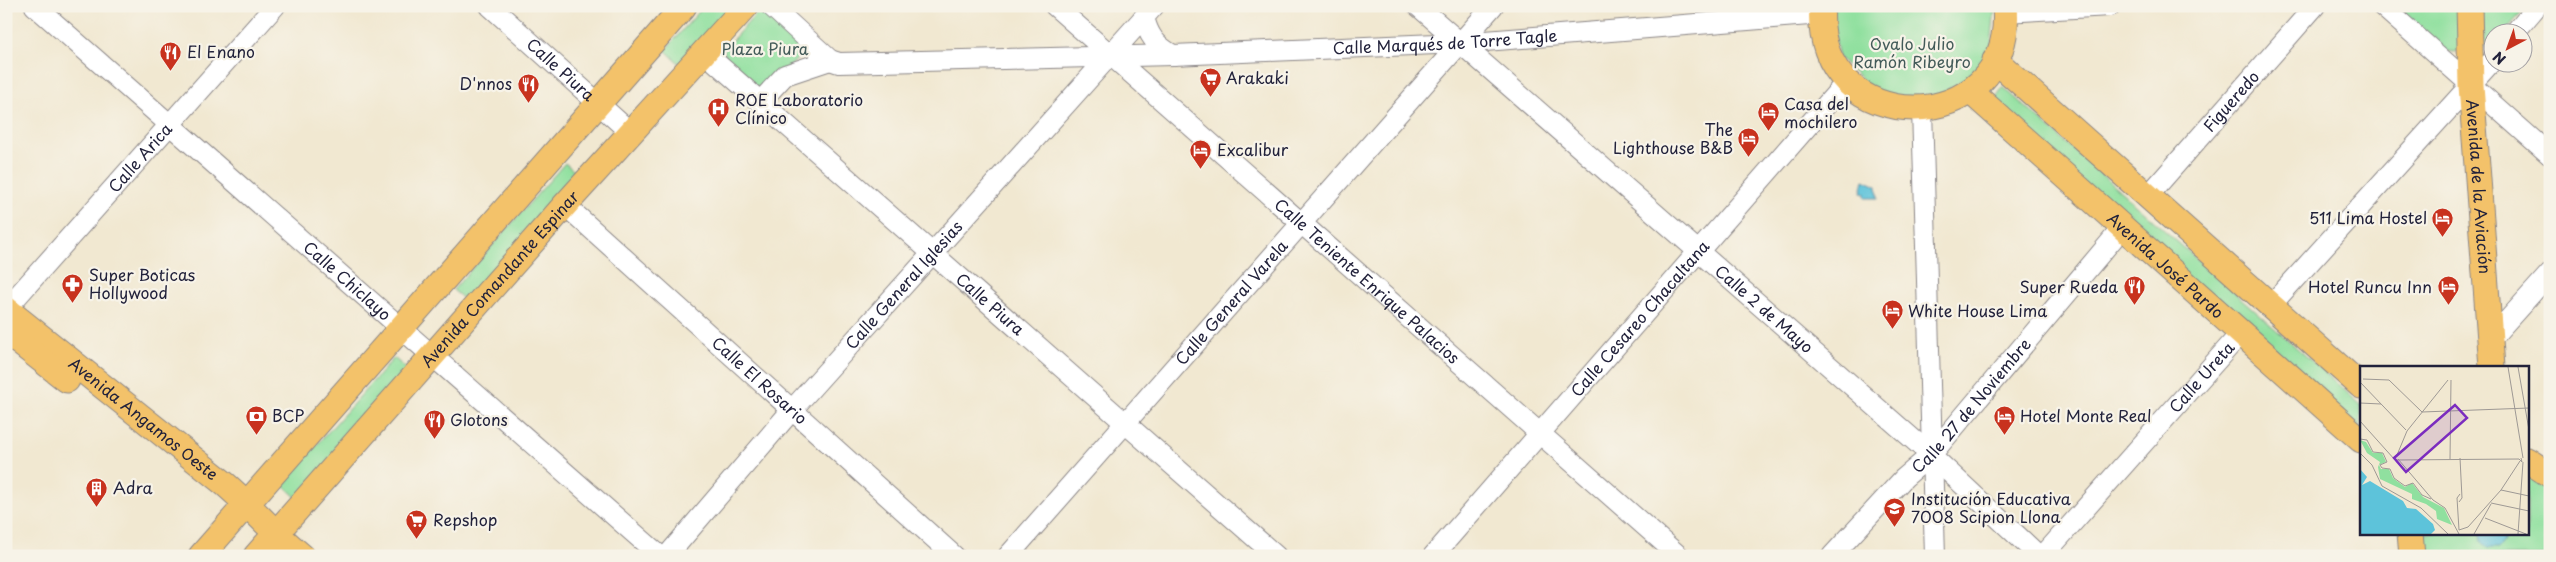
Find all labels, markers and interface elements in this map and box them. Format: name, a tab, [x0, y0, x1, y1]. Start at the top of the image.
street label: Calle Marqués de Torre Tagle	[1332, 22, 1558, 59]
north arrow	[2484, 22, 2534, 72]
park label: Ovalo Julio Ramón Ribeyro	[1853, 31, 1971, 73]
street label: Calle Piura	[522, 32, 601, 106]
park label: Plaza Piura	[721, 36, 809, 60]
place label: El Enano	[187, 39, 255, 63]
restaurant icon: El Enano	[159, 40, 183, 71]
text: N	[2488, 47, 2510, 70]
place label: Arakaki	[1226, 65, 1289, 89]
street label: Figueredo	[2197, 65, 2264, 137]
supermarket icon: Arakaki	[1198, 66, 1222, 97]
place label: D'nnos	[460, 71, 512, 95]
restaurant icon: D'nnos	[516, 72, 540, 103]
place label: ROE Laboratorio Clínico	[735, 87, 863, 129]
place label: Casa del mochilero	[1784, 91, 1857, 133]
hospital icon: ROE Laboratorio Clínico	[707, 97, 731, 128]
street label: Avenida de la Aviación	[2461, 98, 2498, 275]
hotel icon: Casa del mochilero	[1756, 101, 1780, 132]
street label: Calle Arica	[102, 117, 177, 197]
place label: The Lighthouse B&B	[1613, 117, 1733, 159]
hotel icon: The Lighthouse B&B	[1737, 127, 1761, 158]
place label: Excalibur	[1217, 137, 1289, 161]
hotel icon: Excalibur	[1189, 138, 1213, 169]
street label: Avenida Comandante Espinar	[414, 184, 584, 372]
street label: Calle Teniente Enrique Palacios	[1270, 192, 1466, 369]
place label: 511 Lima Hostel	[2309, 205, 2427, 229]
street label: Avenida José Pardo	[2102, 206, 2230, 323]
hotel icon: 511 Lima Hostel	[2431, 206, 2455, 237]
street label: Calle General Iglesias	[839, 215, 967, 354]
street label: Calle General Varela	[1169, 234, 1293, 370]
street label: Calle Cesareo Chacaltana	[1564, 234, 1714, 401]
street label: Calle Chiclayo	[299, 235, 397, 325]
street label: Calle 2 de Mayo	[1710, 258, 1819, 358]
place label: Super Boticas Hollywood	[89, 262, 195, 304]
street label: Calle Piura	[951, 267, 1031, 340]
pharmacy icon: Super Boticas Hollywood	[61, 272, 85, 303]
place label: Super Rueda	[2020, 274, 2118, 298]
place label: Hotel Runcu Inn	[2308, 274, 2432, 298]
restaurant icon: Super Rueda	[2122, 275, 2146, 306]
hotel icon: Hotel Runcu Inn	[2436, 275, 2460, 306]
place label: White House Lima	[1908, 298, 2047, 322]
hotel icon: White House Lima	[1880, 299, 1904, 330]
street label: Calle El Rosario	[707, 330, 813, 429]
street label: Calle 27 de Noviembre	[1905, 332, 2036, 478]
street label: Calle Ureta	[2163, 336, 2239, 418]
street label: Avenida Angamos Oeste	[64, 351, 224, 485]
inset map	[2360, 366, 2528, 534]
place label: BCP	[272, 403, 305, 427]
place label: Hotel Monte Real	[2020, 403, 2152, 427]
bank icon: BCP	[244, 404, 268, 435]
hotel icon: Hotel Monte Real	[1992, 404, 2016, 435]
place label: Glotons	[450, 407, 508, 431]
restaurant icon: Glotons	[422, 408, 446, 439]
place label: Adra	[113, 475, 152, 499]
building icon: Adra	[85, 476, 109, 507]
place label: Institución Educativa 7008 Scipion Llona	[1911, 486, 2071, 528]
school or university icon: Institución Educativa 7008 Scipion Llona	[1883, 496, 1907, 527]
place label: Repshop	[433, 507, 497, 531]
supermarket icon: Repshop	[405, 508, 429, 539]

